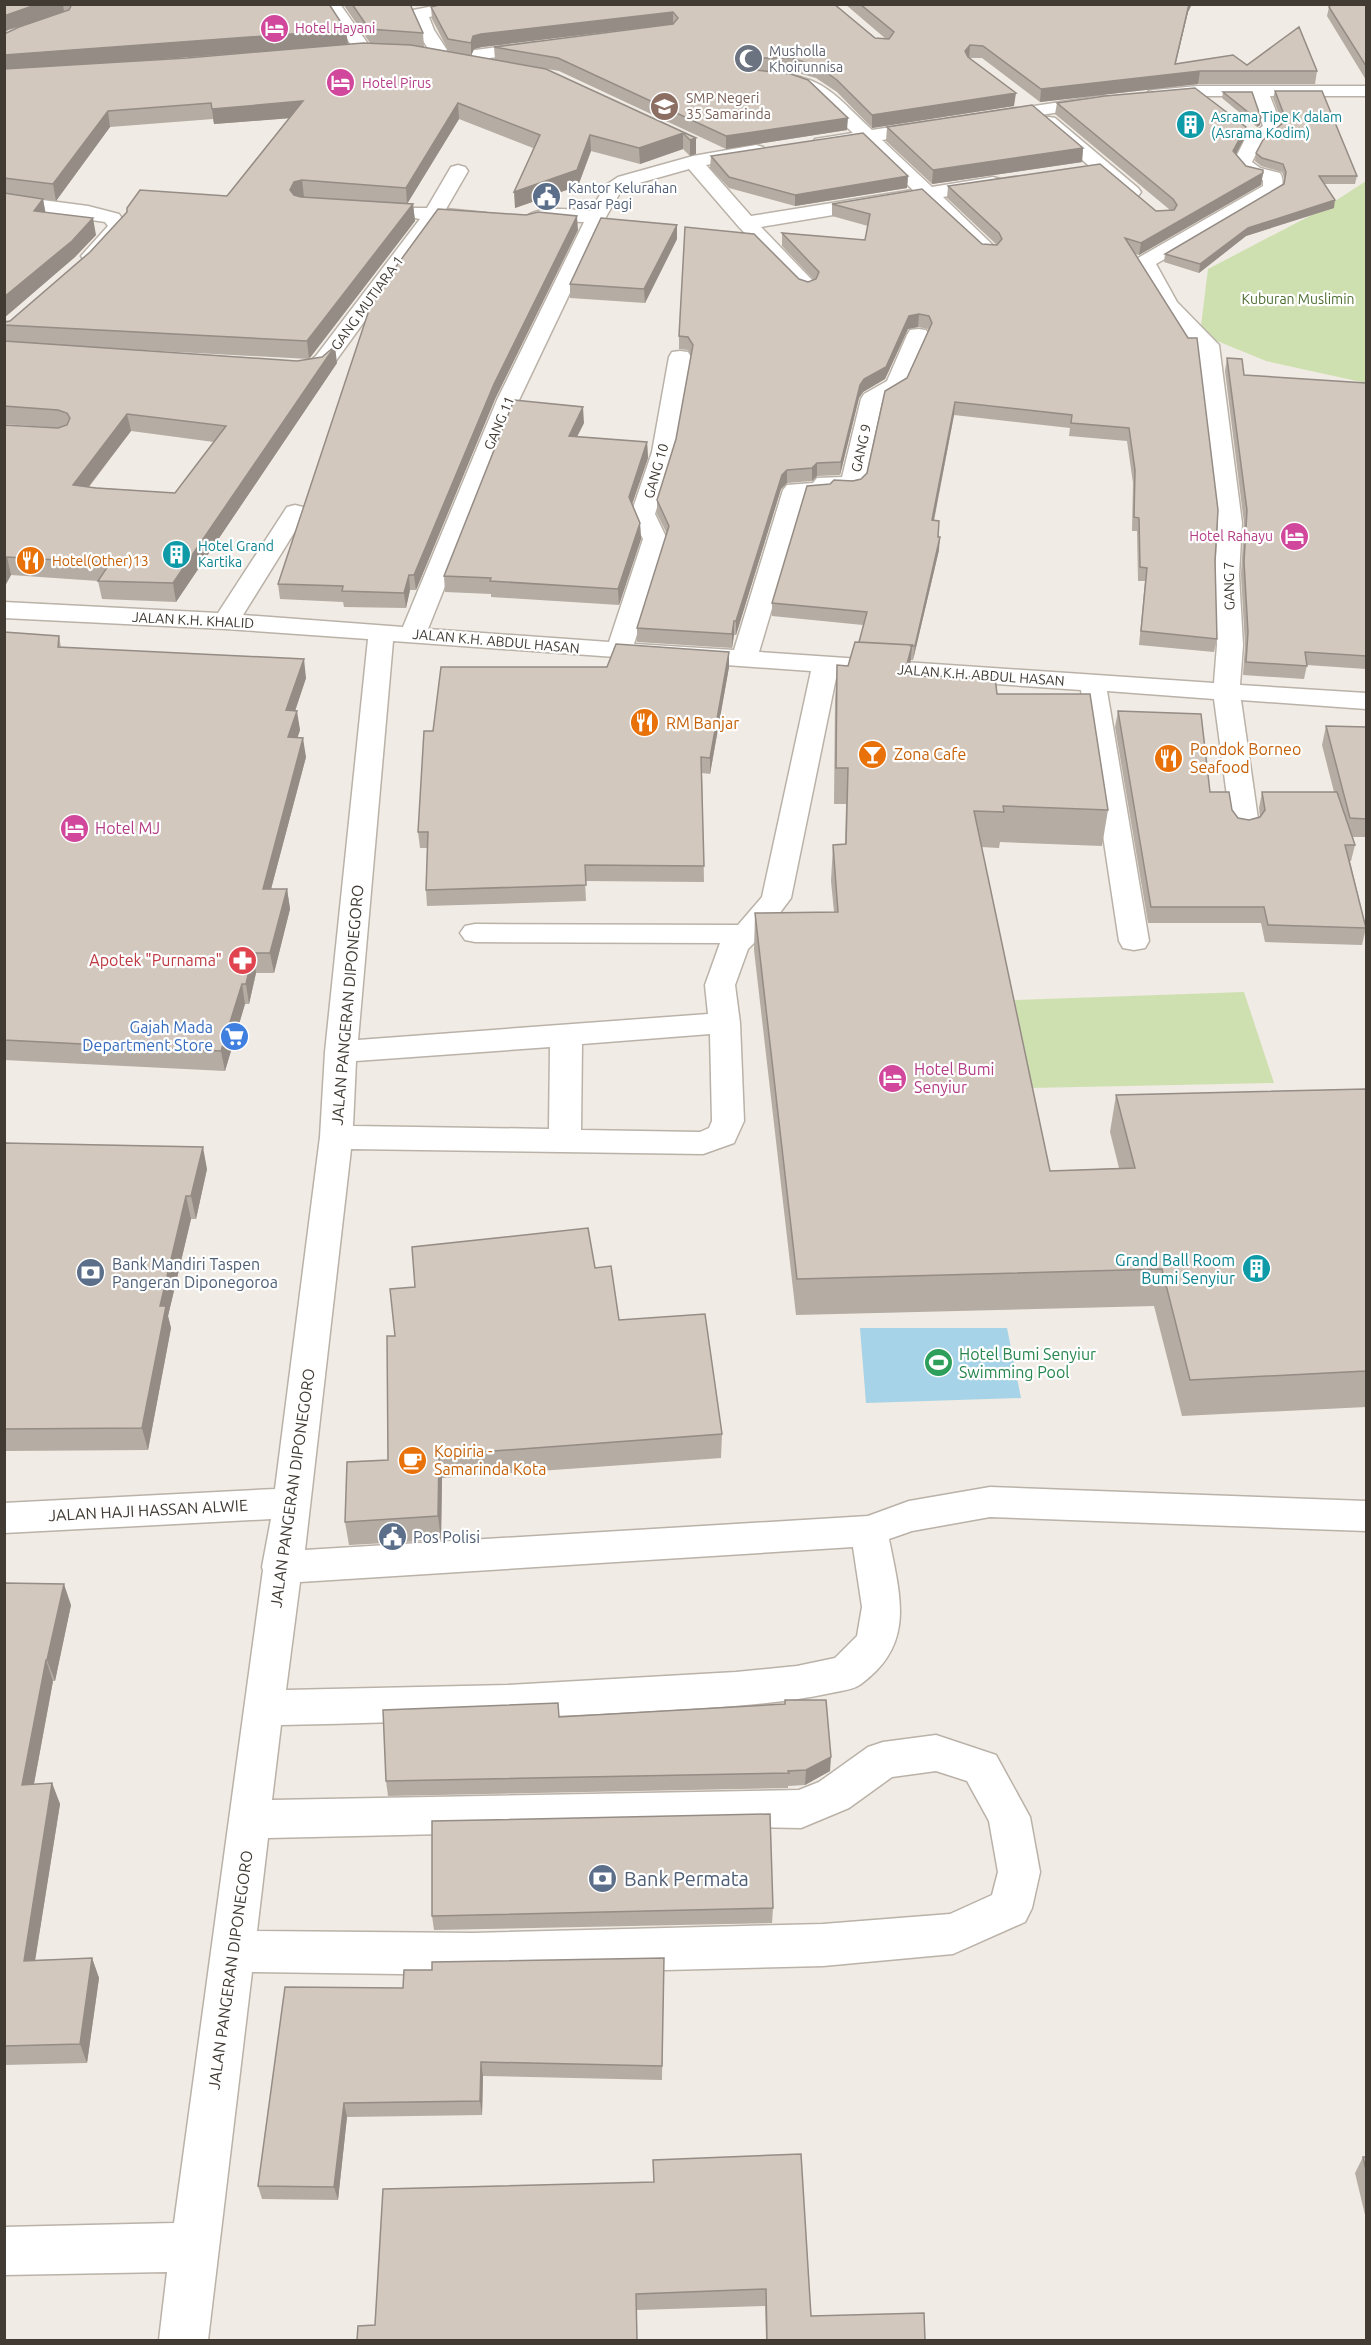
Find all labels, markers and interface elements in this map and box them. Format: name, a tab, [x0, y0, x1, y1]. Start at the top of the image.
hotel icon: Hotel Hayani	[258, 12, 290, 44]
place label: Hotel Hayani	[295, 20, 375, 36]
mosque icon: Musholla Khoirunnisa	[732, 43, 764, 75]
place label: Musholla Khoirunnisa	[769, 43, 843, 75]
hotel icon: Hotel Pirus	[325, 67, 357, 99]
place label: Hotel Pirus	[362, 75, 431, 91]
school or university icon: SMP Negeri 35 Samarinda	[649, 90, 681, 122]
place label: SMP Negeri 35 Samarinda	[686, 90, 771, 122]
building icon: Asrama Tipe K dalam (Asrama Kodim)	[1174, 109, 1206, 141]
place label: Asrama Tipe K dalam (Asrama Kodim)	[1211, 109, 1342, 141]
public building icon: Kantor Kelurahan Pasar Pagi	[531, 180, 563, 212]
place label: Kantor Kelurahan Pasar Pagi	[568, 180, 677, 212]
street label: GANG MUTIARA 1	[327, 253, 407, 353]
park label: Kuburan Muslimin	[1241, 291, 1355, 307]
street label: GANG 11	[481, 394, 517, 452]
street label: GANG 9	[848, 422, 874, 474]
street label: GANG 10	[640, 441, 672, 500]
hotel icon: Hotel Rahayu	[1278, 520, 1310, 552]
place label: Hotel Rahayu	[1189, 528, 1273, 544]
building icon: Hotel Grand Kartika	[161, 538, 193, 570]
place label: Hotel Grand Kartika	[198, 538, 274, 570]
restaurant icon: Hotel(Other)13	[15, 545, 47, 577]
place label: Hotel(Other)13	[52, 553, 149, 569]
street label: GANG 7	[1221, 561, 1237, 611]
street label: JALAN K.H. KHALID	[131, 609, 255, 631]
street label: JALAN K.H. ABDUL HASAN	[412, 626, 580, 656]
street label: JALAN K.H. ABDUL HASAN	[897, 661, 1065, 689]
restaurant icon: RM Banjar	[629, 707, 661, 739]
place label: RM Banjar	[666, 714, 739, 732]
bar icon: Zona Cafe	[857, 738, 889, 770]
place label: Pondok Borneo Seafood	[1190, 740, 1301, 776]
restaurant icon: Pondok Borneo Seafood	[1153, 742, 1185, 774]
place label: Zona Cafe	[894, 745, 966, 763]
hotel icon: Hotel MJ	[58, 812, 90, 844]
place label: Hotel MJ	[95, 819, 160, 837]
street label: JALAN PANGERAN DIPONEGORO	[328, 884, 366, 1126]
pharmacy icon: Apotek "Purnama"	[227, 944, 259, 976]
place label: Apotek "Purnama"	[89, 951, 222, 969]
place label: Gajah Mada Department Store	[82, 1018, 213, 1054]
supermarket icon: Gajah Mada Department Store	[218, 1020, 250, 1052]
place label: Hotel Bumi Senyiur	[914, 1060, 994, 1096]
hotel icon: Hotel Bumi Senyiur	[877, 1062, 909, 1094]
place label: Grand Ball Room Bumi Senyiur	[1115, 1251, 1235, 1287]
building icon: Grand Ball Room Bumi Senyiur	[1240, 1253, 1272, 1285]
place label: Bank Mandiri Taspen Pangeran Diponegoroa	[112, 1255, 278, 1291]
bank icon: Bank Mandiri Taspen Pangeran Diponegoroa	[75, 1257, 107, 1289]
place label: Hotel Bumi Senyiur Swimming Pool	[959, 1345, 1096, 1381]
sports icon: Hotel Bumi Senyiur Swimming Pool	[922, 1347, 954, 1379]
street label: JALAN PANGERAN DIPONEGORO	[266, 1367, 318, 1609]
place label: Kopiria - Samarinda Kota	[434, 1442, 546, 1478]
cafe icon: Kopiria - Samarinda Kota	[397, 1444, 429, 1476]
street label: JALAN HAJI HASSAN ALWIE	[48, 1496, 248, 1524]
public building icon: Pos Polisi	[376, 1521, 408, 1553]
place label: Pos Polisi	[413, 1528, 480, 1546]
street label: JALAN PANGERAN DIPONEGORO	[204, 1849, 256, 2091]
bank icon: Bank Permata	[587, 1862, 619, 1894]
place label: Bank Permata	[624, 1867, 749, 1890]

